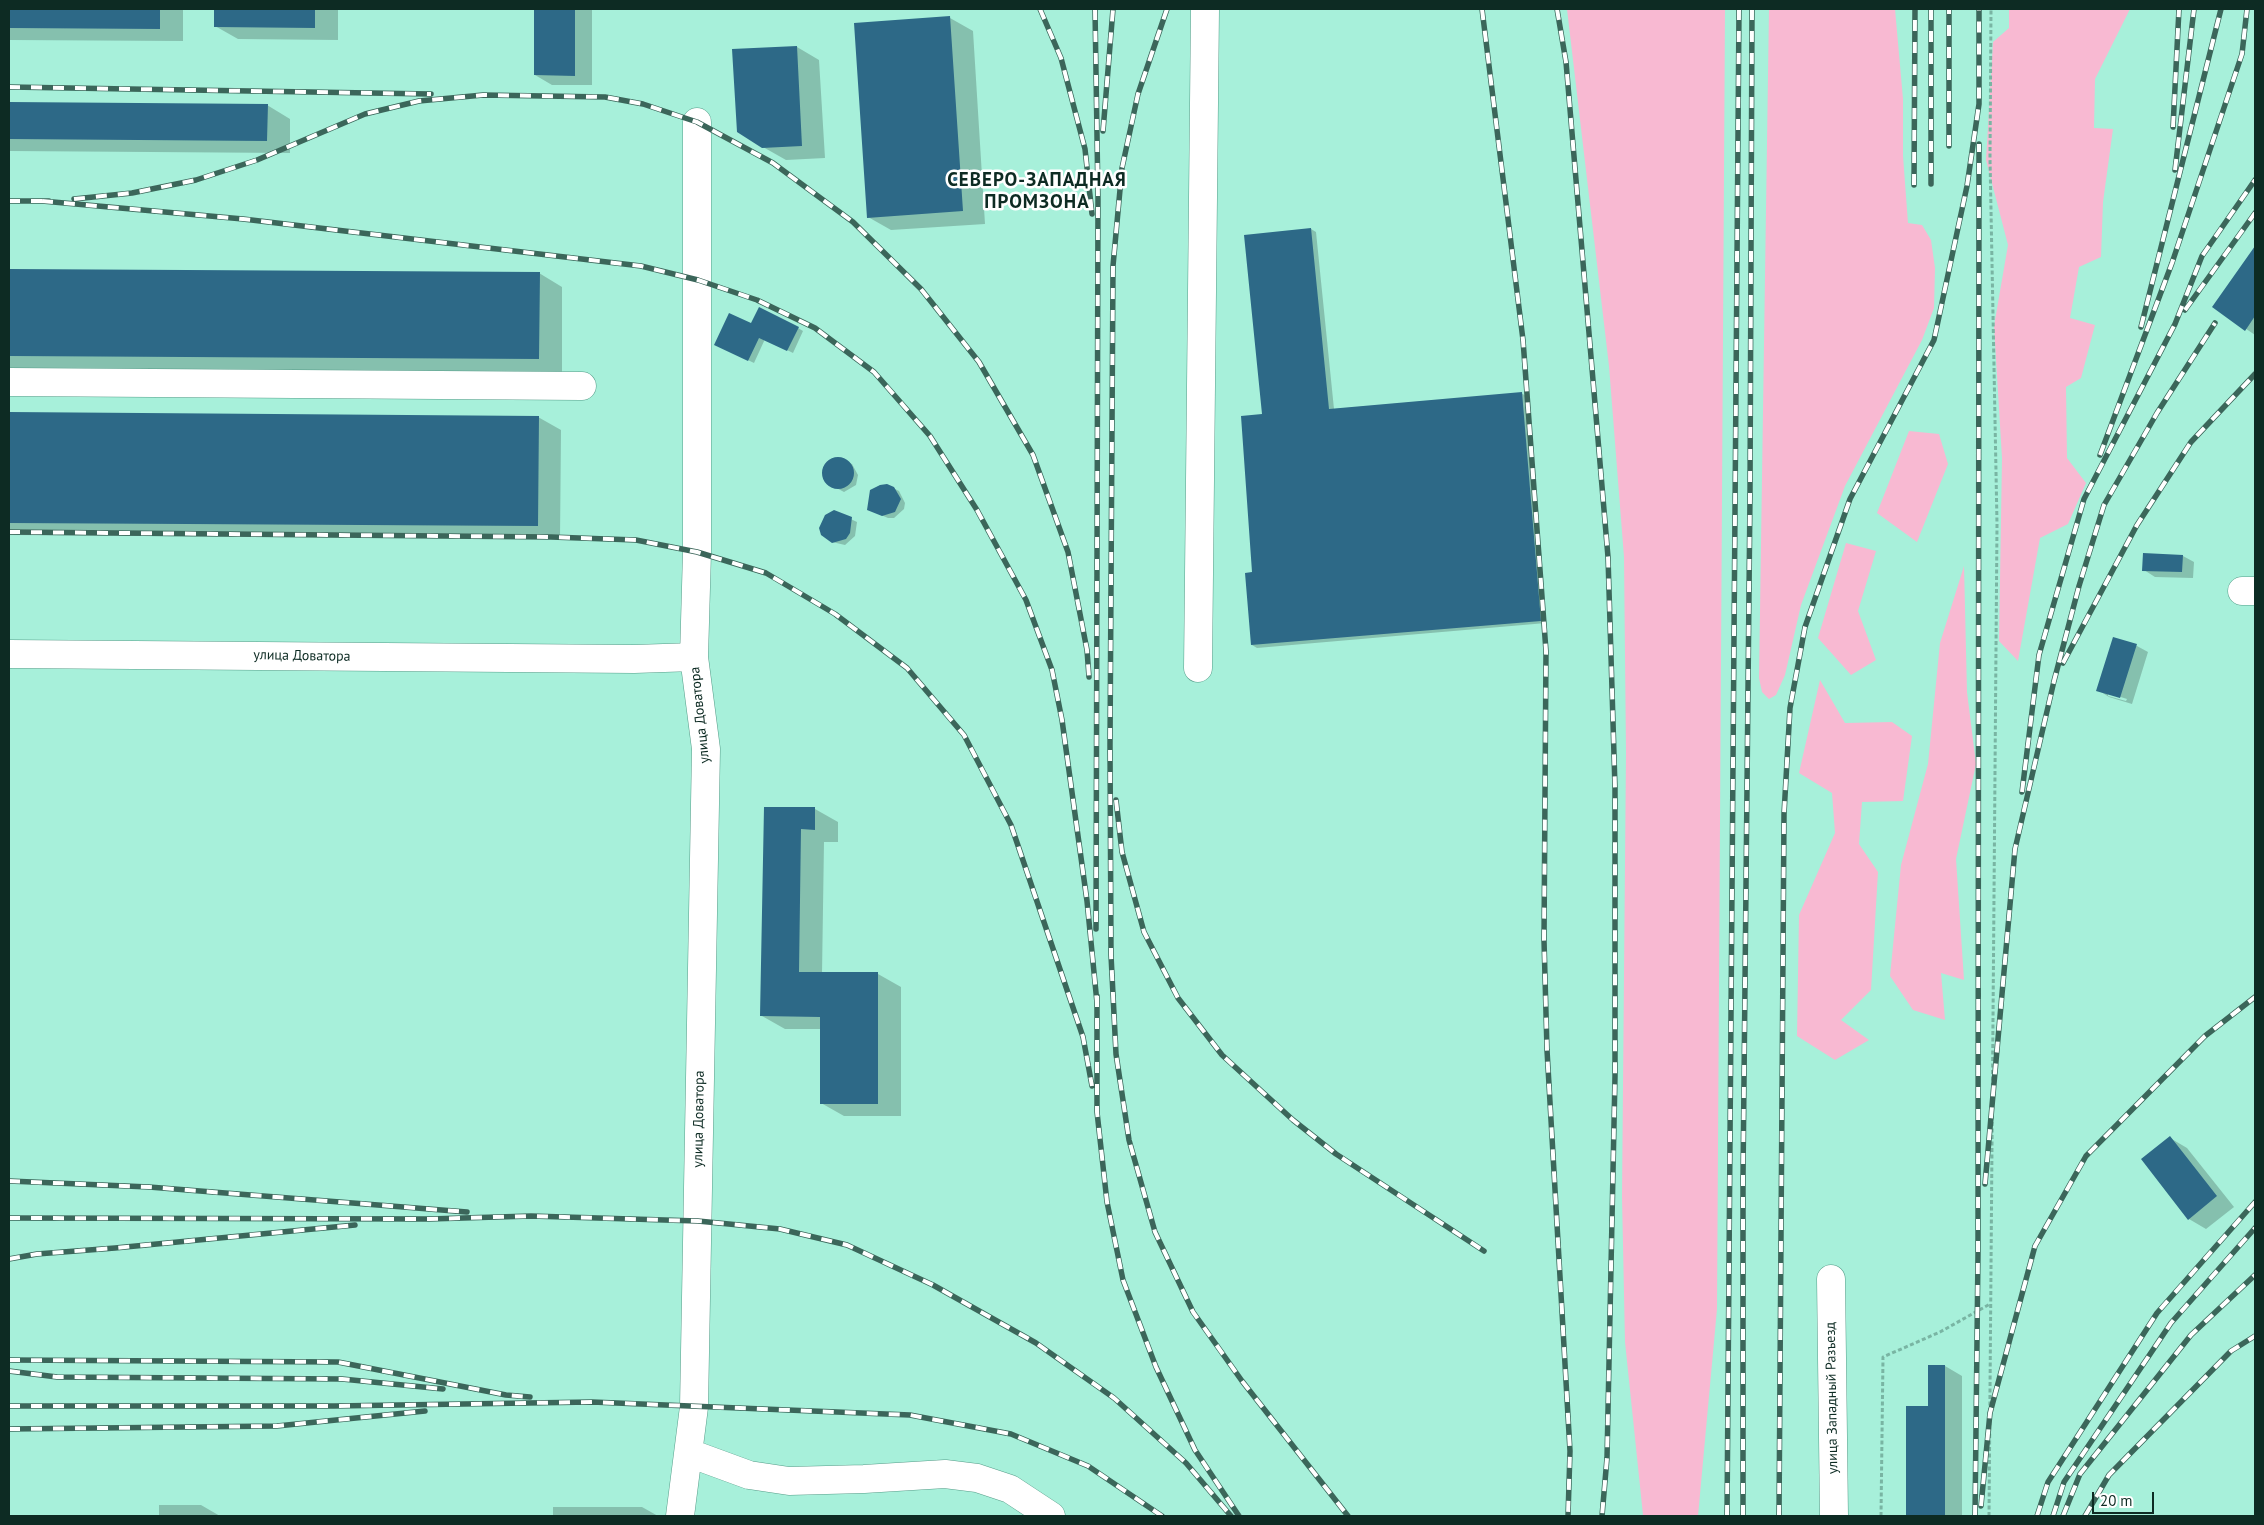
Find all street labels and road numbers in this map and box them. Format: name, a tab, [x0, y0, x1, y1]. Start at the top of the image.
street label: улица Доватора	[253, 647, 351, 665]
street label: улица Доватора	[687, 666, 713, 764]
street label: улица Доватора	[690, 1070, 708, 1168]
street label: улица Западный Разъезд	[1822, 1322, 1842, 1474]

